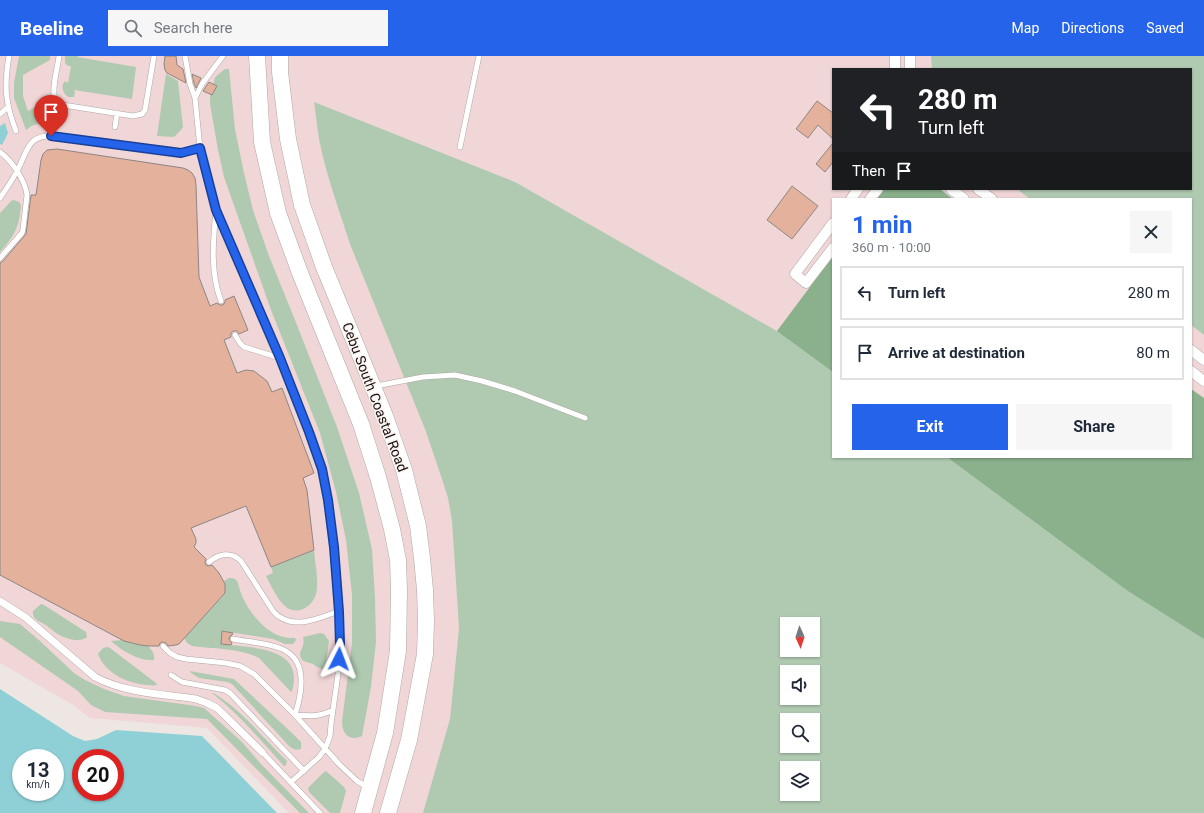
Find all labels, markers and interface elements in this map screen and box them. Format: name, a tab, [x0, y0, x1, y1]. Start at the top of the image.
search box	[108, 10, 388, 46]
text: Beeline	[20, 17, 84, 40]
icon: search	[122, 17, 144, 39]
text: Search here	[154, 19, 233, 37]
text: Map	[1012, 20, 1039, 36]
text: Directions	[1061, 20, 1124, 36]
text: Saved	[1146, 20, 1184, 36]
text: 280 m	[918, 83, 997, 116]
icon: left	[852, 84, 904, 136]
pin	[34, 95, 68, 136]
icon: arrive	[40, 101, 62, 123]
text: Turn left	[918, 117, 984, 138]
icon: arrive	[893, 160, 915, 182]
text: Then	[852, 162, 885, 180]
text: 1 min	[852, 211, 912, 239]
button: close	[1130, 211, 1172, 253]
text: 360 m · 10:00	[852, 240, 931, 255]
icon: left	[854, 282, 876, 304]
text: Turn left	[888, 284, 945, 302]
text: 280 m	[1128, 284, 1170, 302]
street label: Cebu South Coastal Road	[339, 320, 411, 474]
icon: arrive	[854, 342, 876, 364]
text: Arrive at destination	[888, 344, 1025, 362]
text: 80 m	[1136, 344, 1170, 362]
button: Exit	[852, 404, 1008, 450]
button: Share	[1016, 404, 1172, 450]
north arrow	[780, 617, 820, 657]
map controls	[780, 617, 820, 801]
position arrow	[318, 638, 360, 680]
button: sound	[780, 665, 820, 705]
button: search	[780, 713, 820, 753]
speed limit sign: 20	[72, 749, 124, 801]
text: 13	[27, 758, 49, 782]
button: layers	[780, 761, 820, 801]
text: km/h	[26, 779, 50, 790]

